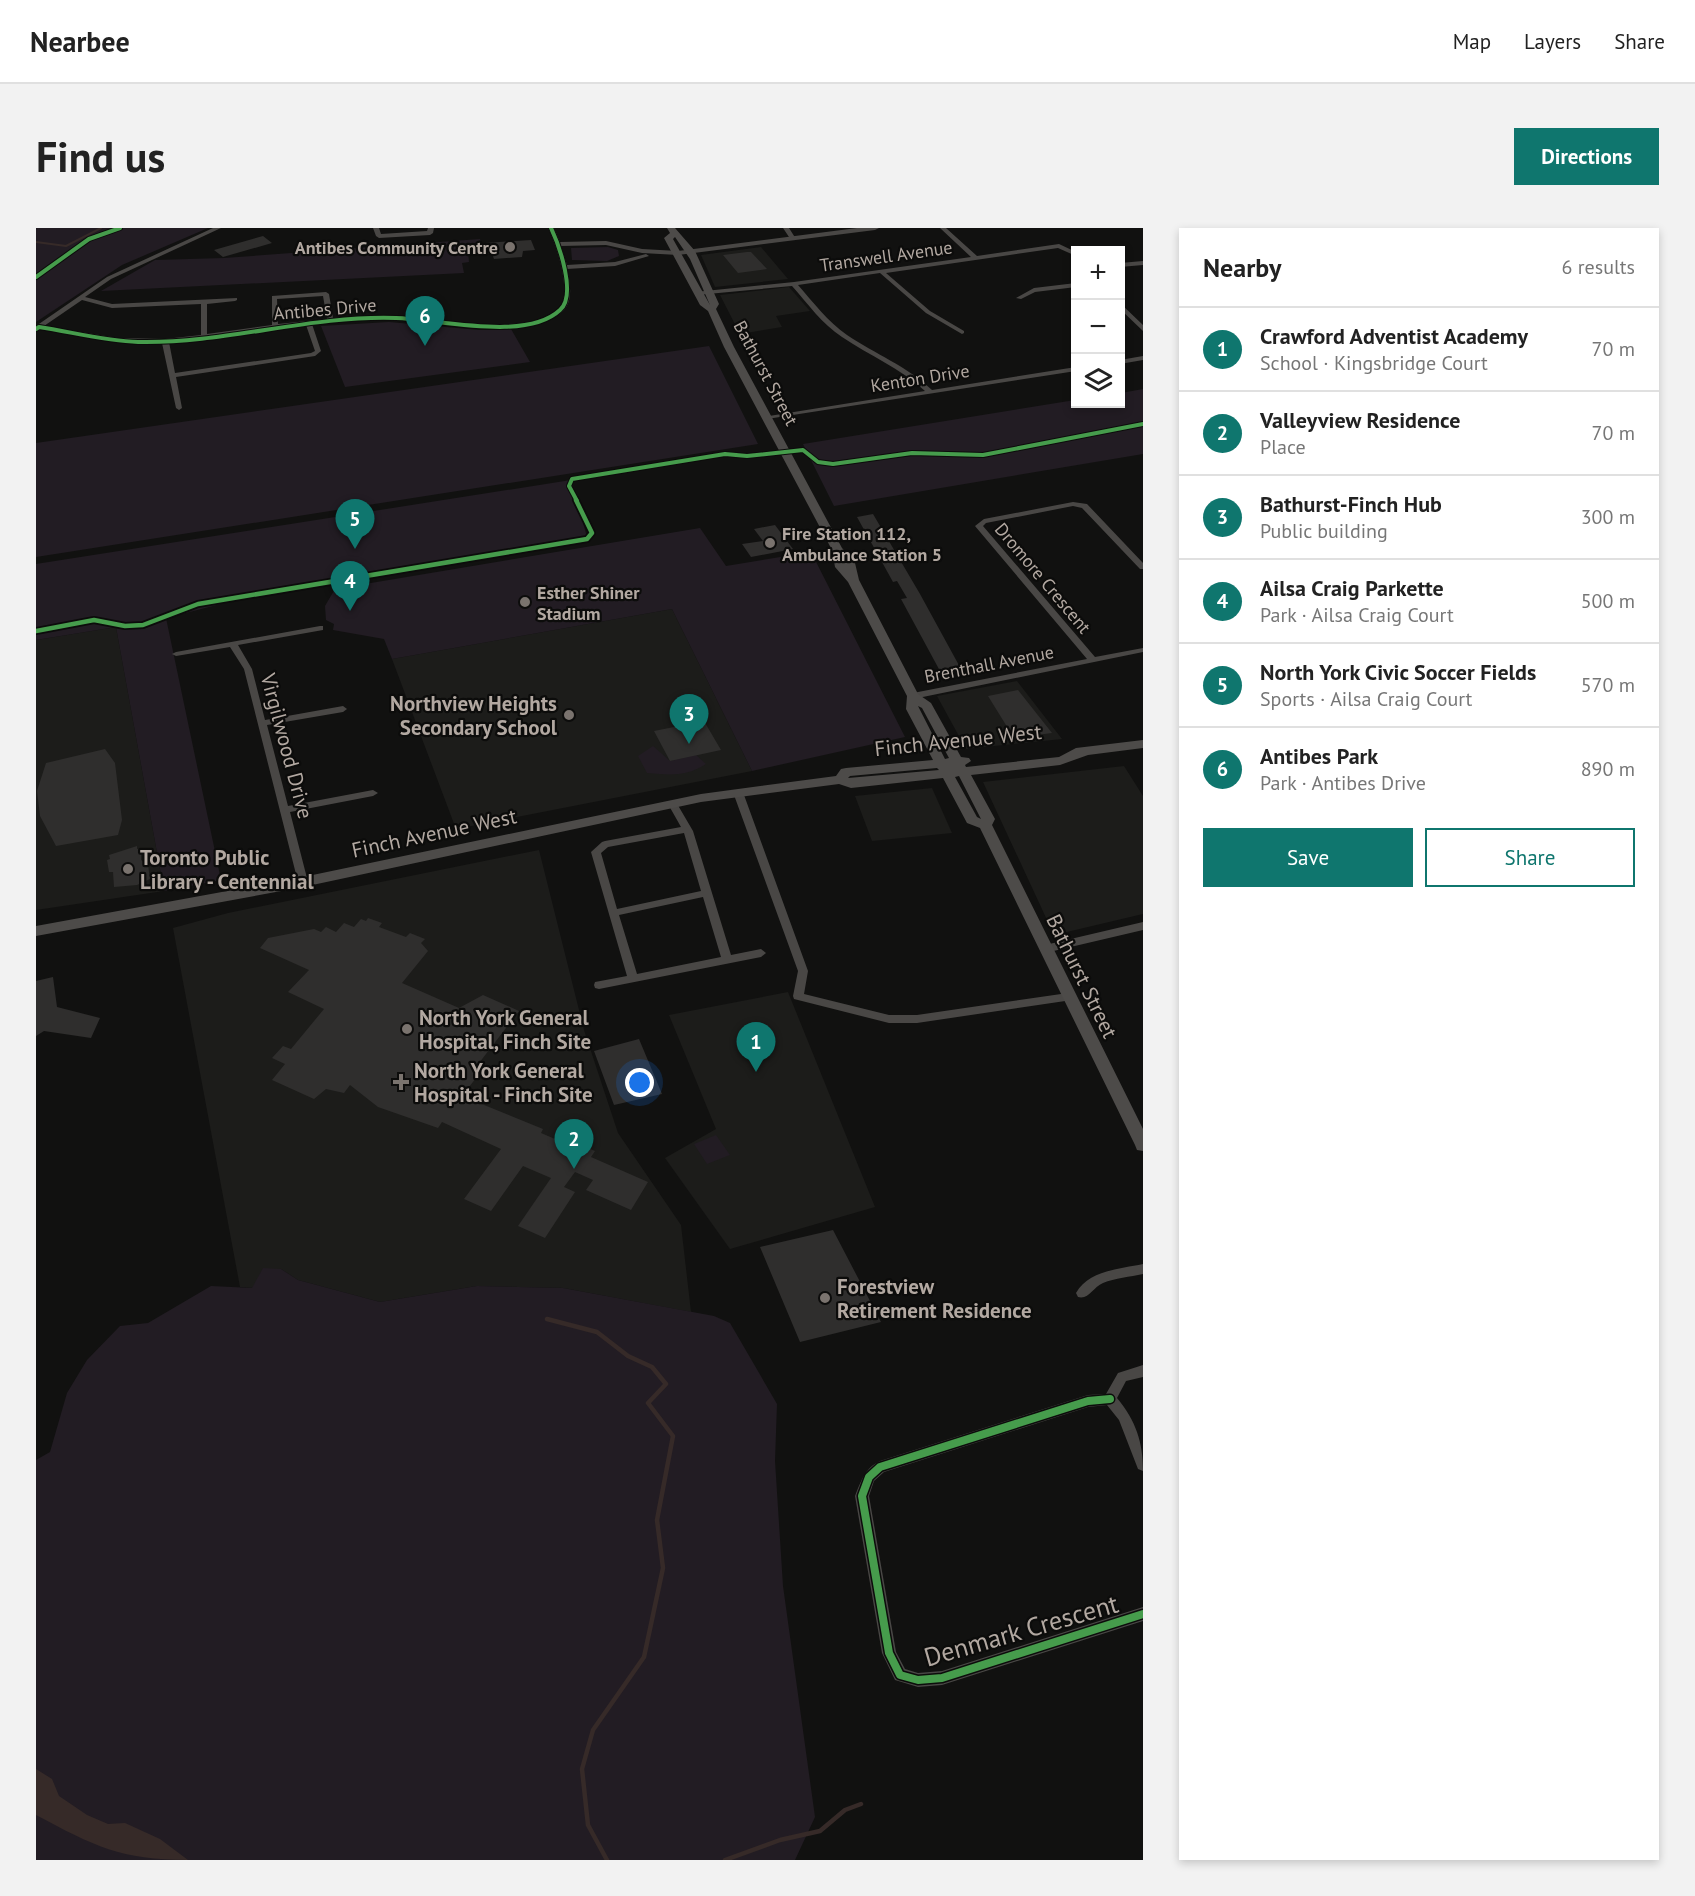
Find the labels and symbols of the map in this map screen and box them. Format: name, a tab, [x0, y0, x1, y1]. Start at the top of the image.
street label: Transwell Avenue	[818, 235, 954, 277]
place label: Antibes Community Centre	[295, 236, 498, 259]
marker: Antibes Community Centre	[503, 240, 517, 254]
street label: Antibes Drive	[273, 293, 377, 325]
pin: 6	[406, 296, 444, 346]
street label: Bathurst Street	[729, 317, 803, 429]
street label: Kenton Drive	[869, 359, 971, 397]
pin: 5	[336, 500, 374, 549]
street label: Dromore Crescent	[990, 518, 1096, 638]
place label: Fire Station 112, Ambulance Station 5	[782, 522, 942, 566]
marker: Fire Station 112, Ambulance Station 5	[763, 536, 777, 550]
pin: 4	[330, 562, 370, 611]
place label: Esther Shiner Stadium	[537, 581, 640, 625]
marker: Esther Shiner Stadium	[518, 595, 532, 609]
street label: Brenthall Avenue	[922, 640, 1056, 688]
street label: Virgilwood Drive	[254, 669, 319, 822]
place label: Northview Heights Secondary School	[390, 690, 558, 741]
pin: 3	[670, 694, 708, 744]
marker: Northview Heights Secondary School	[562, 708, 576, 722]
street label: Finch Avenue West	[873, 718, 1043, 762]
street label: Finch Avenue West	[349, 802, 519, 864]
place label: Toronto Public Library - Centennial	[140, 844, 314, 895]
marker: Toronto Public Library - Centennial	[121, 862, 135, 876]
street label: Bathurst Street	[1040, 909, 1124, 1043]
place label: North York General Hospital, Finch Site	[419, 1004, 591, 1055]
marker: North York General Hospital, Finch Site	[400, 1022, 414, 1036]
pin: 1	[736, 1022, 776, 1072]
place label: North York General Hospital - Finch Site	[414, 1057, 593, 1108]
your location	[625, 1068, 654, 1097]
marker: North York General Hospital - Finch Site	[392, 1073, 410, 1091]
pin: 2	[554, 1120, 594, 1169]
place label: Forestview Retirement Residence	[837, 1273, 1032, 1324]
marker: Forestview Retirement Residence	[818, 1291, 832, 1305]
street label: Denmark Crescent	[920, 1586, 1122, 1674]

